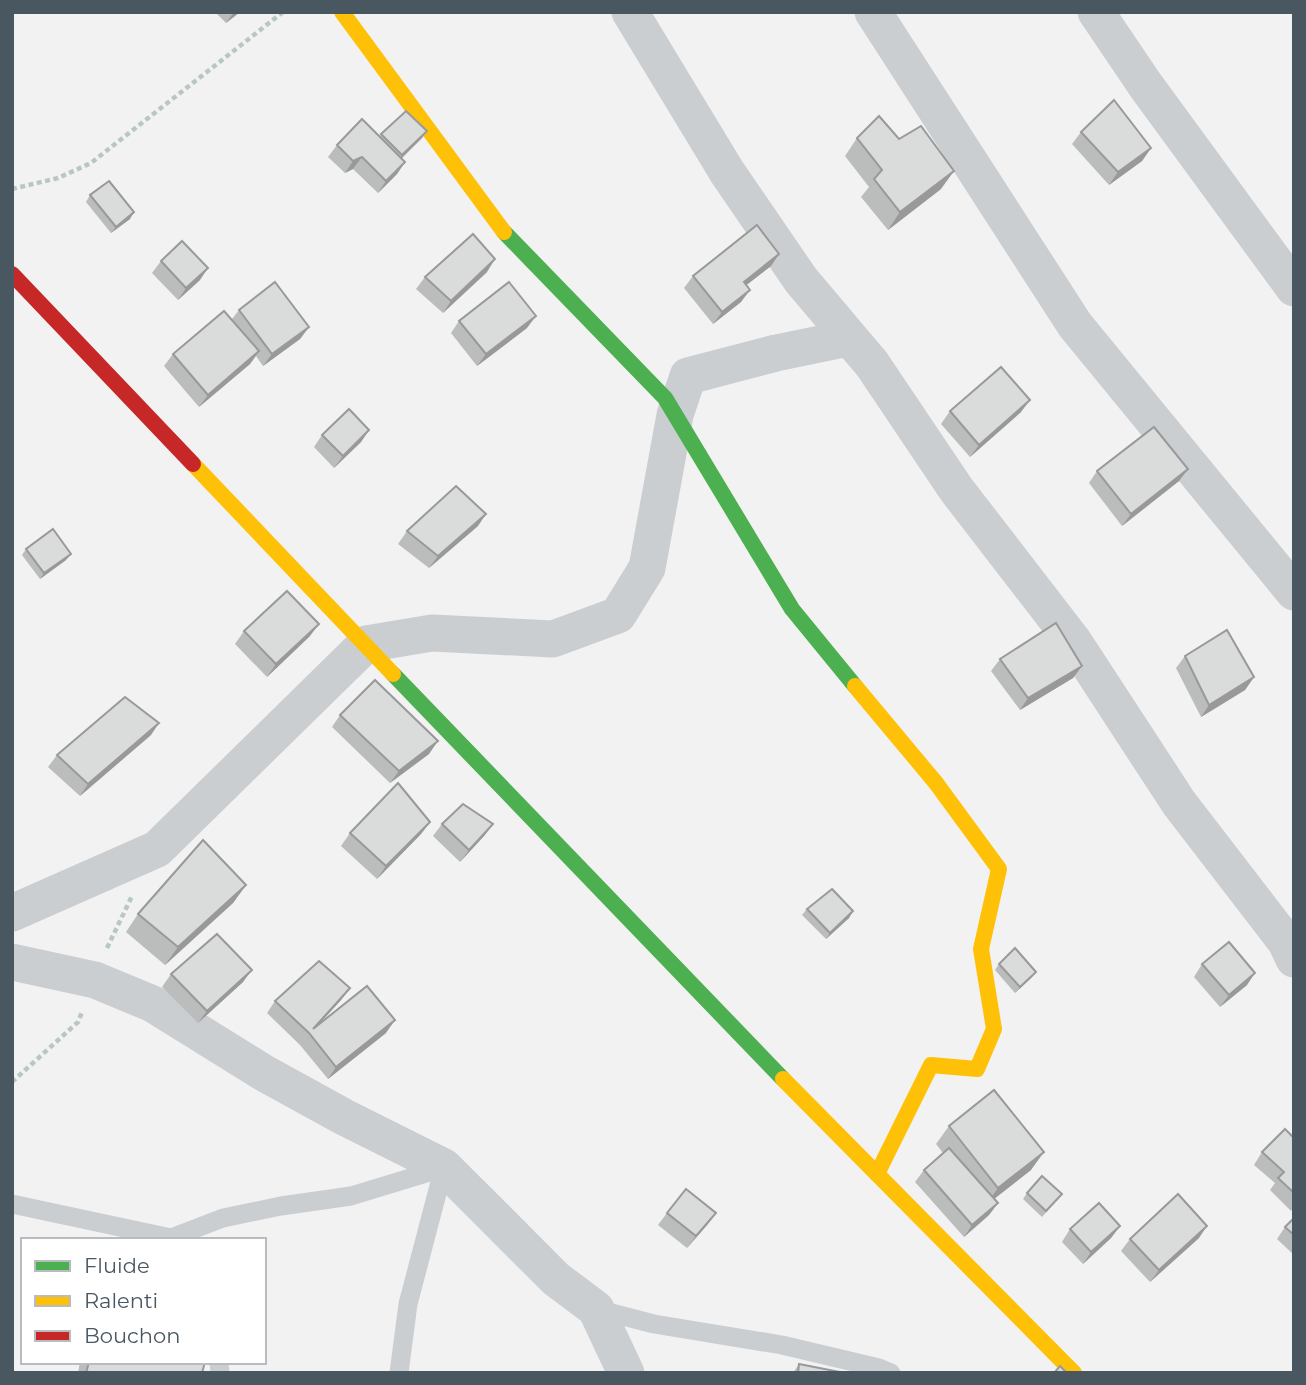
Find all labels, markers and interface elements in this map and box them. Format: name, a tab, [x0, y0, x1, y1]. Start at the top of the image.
legend	[21, 1238, 266, 1364]
text: Fluide	[84, 1253, 150, 1278]
text: Ralenti	[84, 1288, 158, 1313]
text: Bouchon	[84, 1323, 180, 1348]

